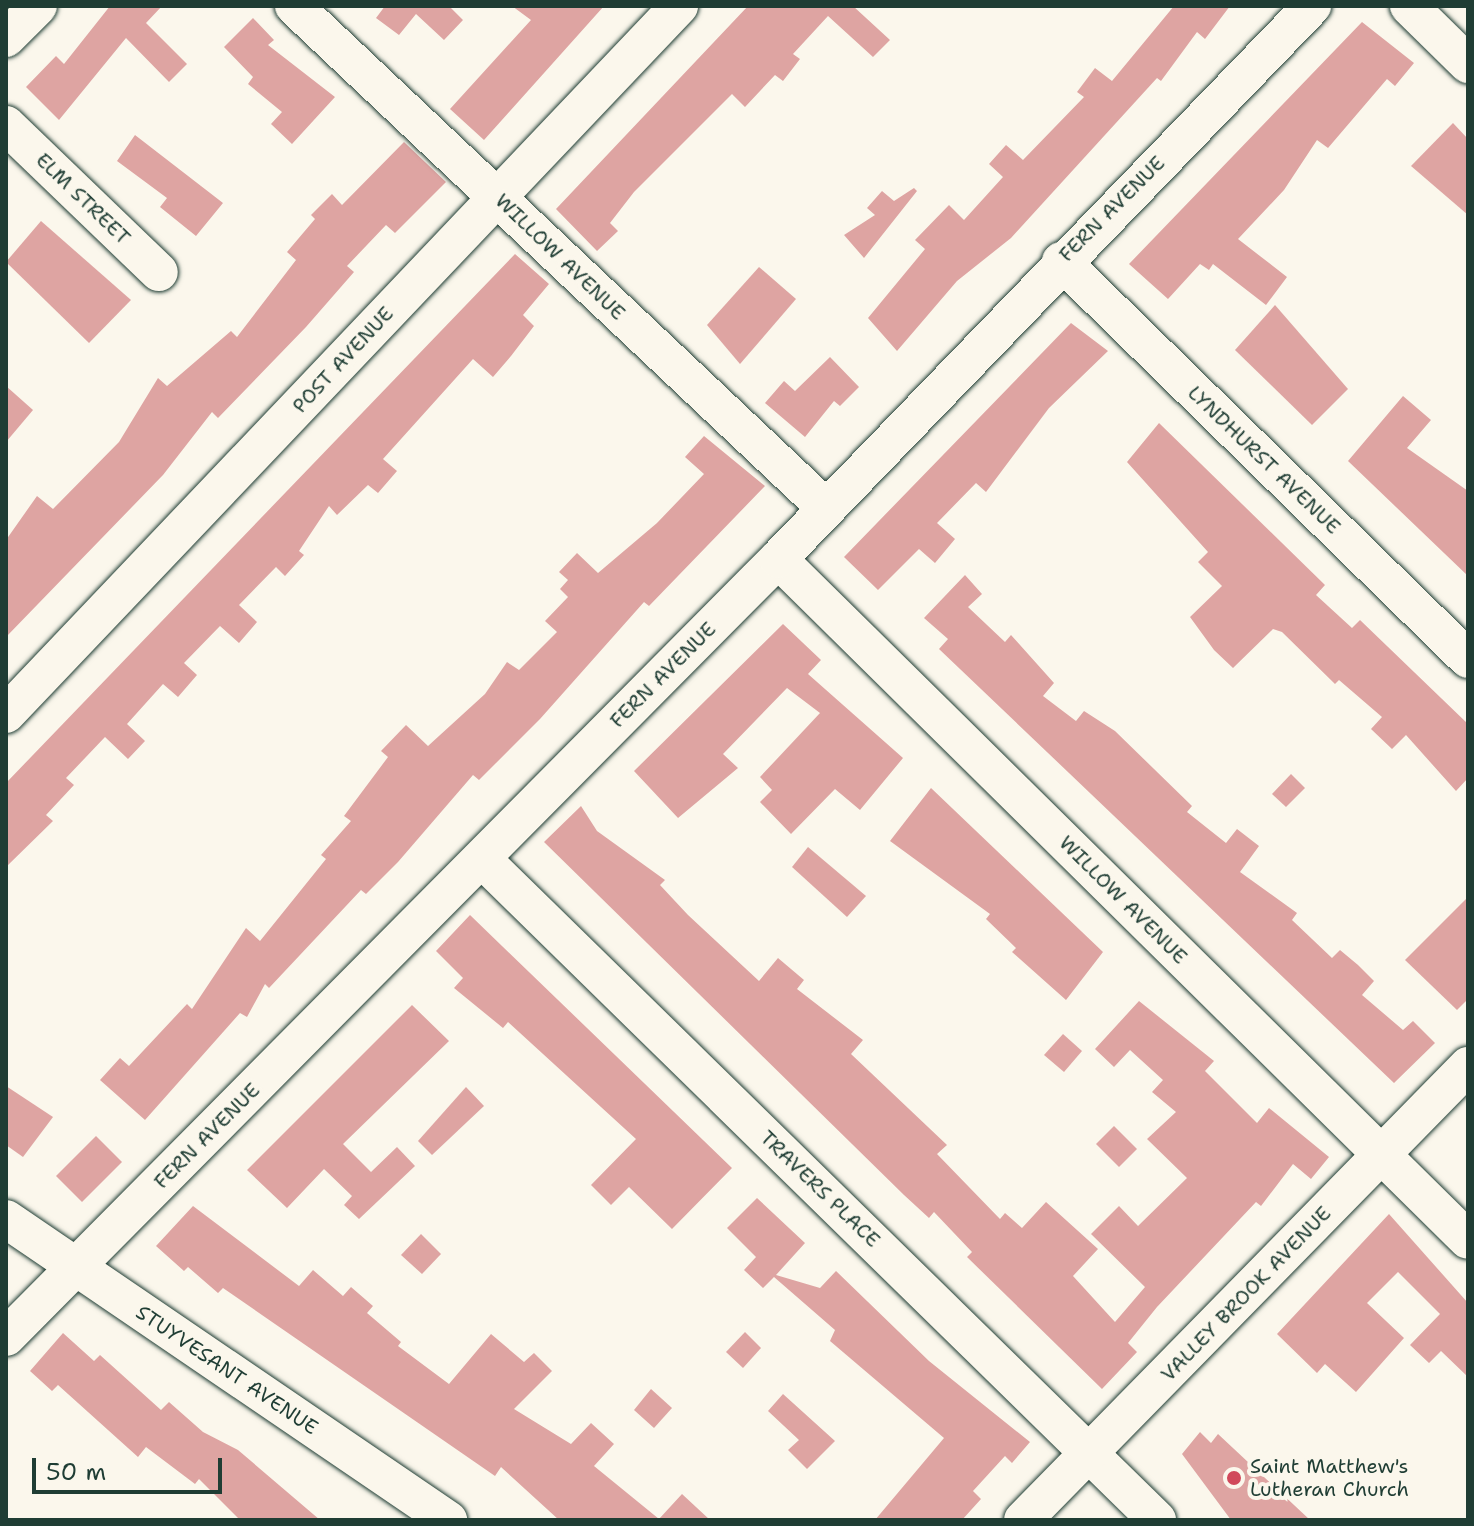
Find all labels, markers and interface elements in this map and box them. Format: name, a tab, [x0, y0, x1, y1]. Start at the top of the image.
street label: ELM STREET	[31, 148, 135, 250]
street label: FERN AVENUE	[1054, 151, 1170, 267]
street label: WILLOW AVENUE	[490, 189, 630, 325]
street label: POST AVENUE	[288, 302, 398, 418]
street label: LYNDHURST AVENUE	[1183, 381, 1345, 539]
street label: FERN AVENUE	[605, 617, 721, 733]
street label: WILLOW AVENUE	[1054, 831, 1192, 969]
street label: FERN AVENUE	[149, 1078, 265, 1194]
street label: TRAVERS PLACE	[755, 1126, 885, 1252]
street label: VALLEY BROOK AVENUE	[1156, 1202, 1336, 1386]
street label: STUYVESANT AVENUE	[132, 1300, 322, 1440]
scale bar	[36, 1442, 226, 1492]
place label: Saint Matthew's Lutheran Church	[1250, 1454, 1409, 1501]
text: 50 m	[46, 1456, 106, 1488]
marker: Saint Matthew's Lutheran Church	[1225, 1469, 1243, 1487]

